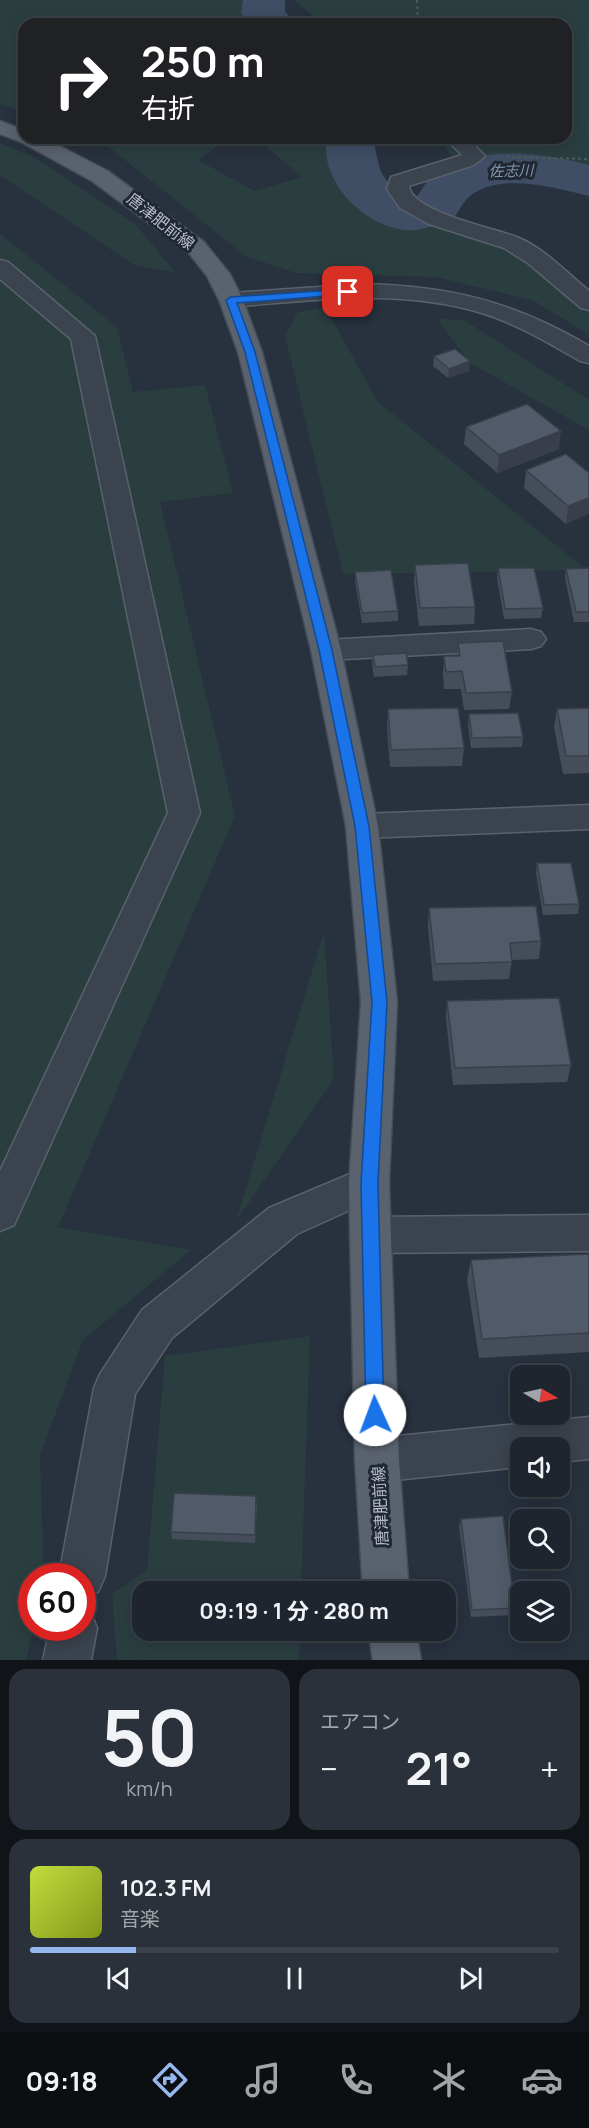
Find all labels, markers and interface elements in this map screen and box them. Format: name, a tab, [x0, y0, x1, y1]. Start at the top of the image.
text: 250 m	[141, 32, 264, 90]
icon: right	[42, 42, 120, 120]
text: 右折	[141, 89, 195, 126]
water label: 佐志川	[488, 160, 536, 181]
street label: 唐津肥前線	[123, 188, 199, 254]
pin	[322, 266, 373, 317]
icon: arrive	[331, 275, 364, 308]
north arrow	[510, 1365, 570, 1425]
map controls	[510, 1365, 570, 1641]
position arrow	[343, 1383, 407, 1447]
button: sound	[510, 1437, 570, 1497]
street label: 唐津肥前線	[367, 1465, 393, 1547]
button: search	[510, 1509, 570, 1569]
speed limit sign: 60	[18, 1563, 96, 1641]
button: layers	[510, 1581, 570, 1641]
text: 09:19 · 1 分 · 280 m	[199, 1596, 389, 1626]
text: 50	[101, 1683, 198, 1789]
text: エアコン	[320, 1708, 400, 1735]
text: 21°	[406, 1737, 472, 1799]
text: −	[320, 1746, 338, 1791]
text: +	[540, 1746, 559, 1791]
text: km/h	[126, 1775, 173, 1802]
text: 102.3 FM	[120, 1873, 211, 1903]
text: 音楽	[120, 1905, 160, 1932]
icon: previous	[102, 1962, 135, 1995]
icon: pause	[278, 1962, 311, 1995]
icon: next	[454, 1962, 487, 1995]
icon: directions	[149, 2059, 191, 2101]
icon: music	[242, 2059, 284, 2101]
icon: phone	[335, 2059, 377, 2101]
icon: climate	[428, 2059, 470, 2101]
icon: car	[521, 2059, 563, 2101]
text: 09:18	[26, 2062, 98, 2099]

